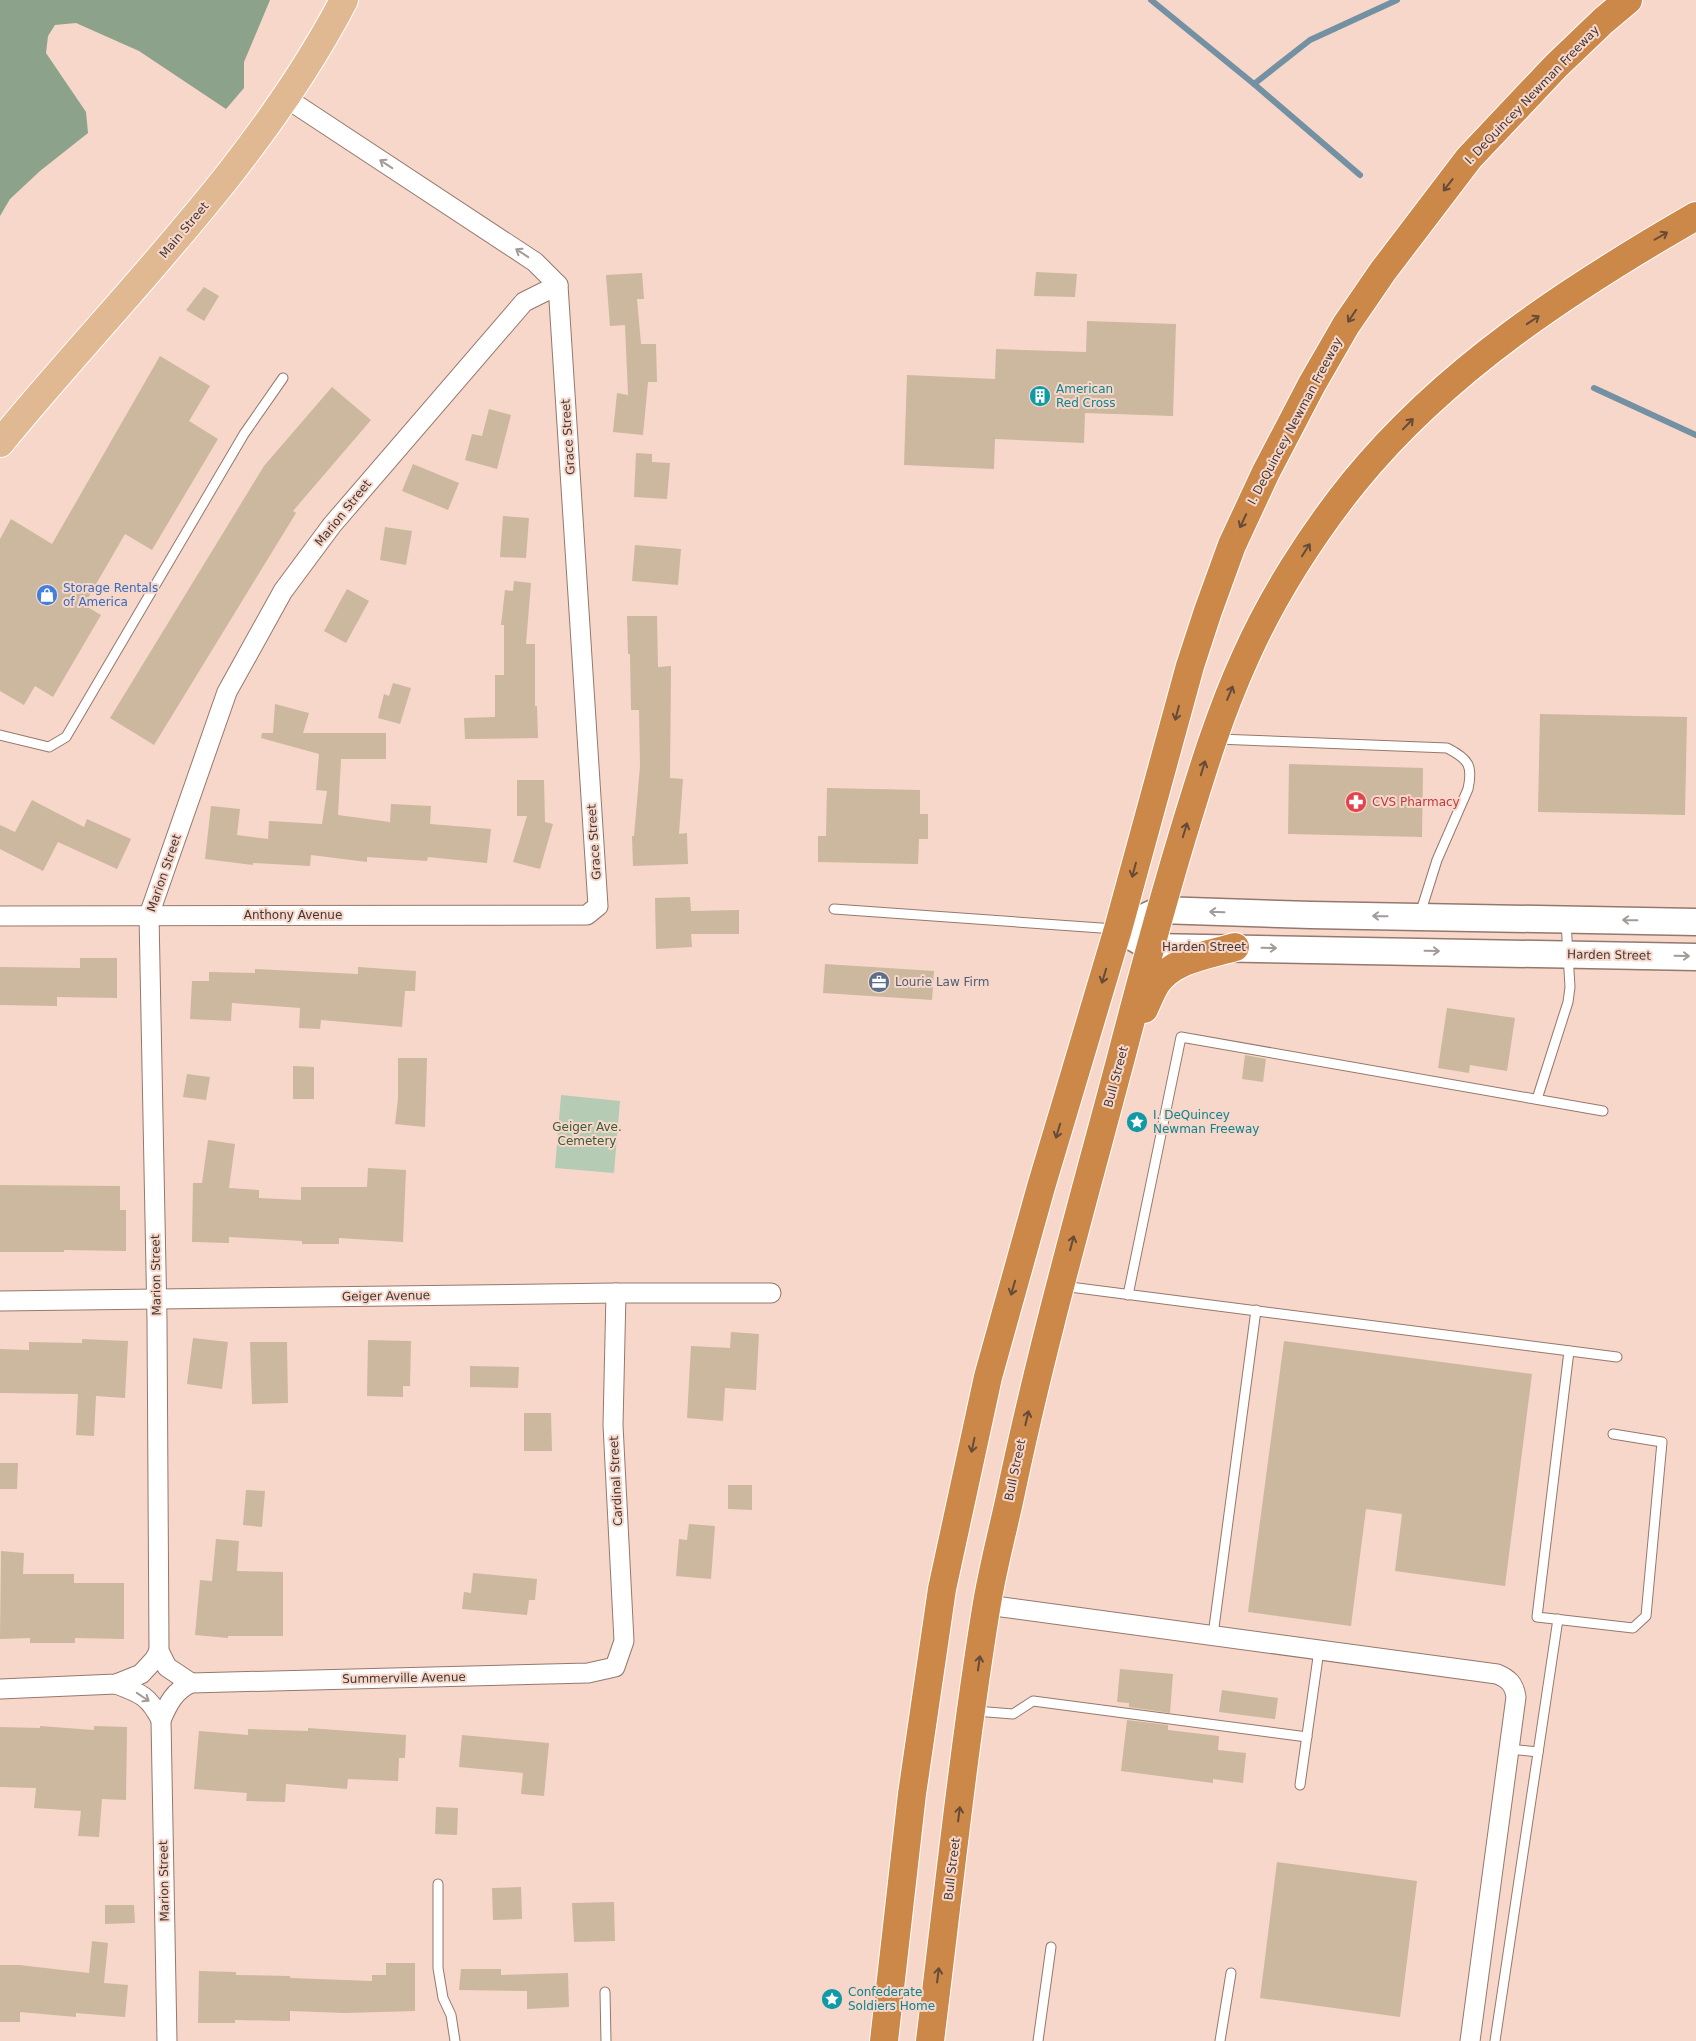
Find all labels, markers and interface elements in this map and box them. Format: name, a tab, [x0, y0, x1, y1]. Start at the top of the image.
street label: I. DeQuincey Newman Freeway	[1462, 23, 1602, 167]
one-way arrow	[379, 159, 393, 169]
one-way arrow	[1443, 178, 1453, 192]
street label: Main Street	[156, 199, 212, 261]
one-way arrow	[1653, 231, 1667, 241]
one-way arrow	[515, 248, 529, 258]
one-way arrow	[1347, 309, 1357, 323]
one-way arrow	[1525, 315, 1539, 325]
street label: I. DeQuincey Newman Freeway	[1245, 335, 1345, 507]
place label: American Red Cross	[1056, 382, 1116, 410]
building icon: American Red Cross	[1028, 384, 1052, 408]
street label: Grace Street	[558, 398, 578, 475]
one-way arrow	[1402, 417, 1414, 430]
street label: Marion Street	[312, 477, 374, 549]
one-way arrow	[1238, 514, 1248, 529]
one-way arrow	[1301, 543, 1311, 557]
place label: Storage Rentals of America	[63, 581, 158, 609]
shop icon: Storage Rentals of America	[35, 583, 59, 607]
one-way arrow	[1225, 686, 1235, 701]
one-way arrow	[1172, 705, 1182, 721]
one-way arrow	[1199, 761, 1209, 777]
pharmacy icon: CVS Pharmacy	[1344, 790, 1368, 814]
place label: CVS Pharmacy	[1372, 795, 1460, 809]
street label: Grace Street	[584, 803, 604, 880]
one-way arrow	[1180, 822, 1190, 838]
street label: Marion Street	[144, 832, 184, 914]
one-way arrow	[1129, 862, 1139, 878]
one-way arrow	[1210, 907, 1226, 917]
street label: Anthony Avenue	[244, 908, 342, 922]
one-way arrow	[1372, 911, 1388, 921]
one-way arrow	[1622, 916, 1638, 925]
street label: Harden Street	[1162, 940, 1246, 954]
one-way arrow	[1260, 943, 1277, 953]
one-way arrow	[1423, 946, 1439, 956]
street label: Harden Street	[1567, 947, 1651, 963]
one-way arrow	[1673, 951, 1689, 961]
one-way arrow	[1099, 967, 1109, 983]
office icon: Lourie Law Firm	[867, 970, 891, 994]
place label: Lourie Law Firm	[895, 975, 989, 989]
street label: Bull Street	[1101, 1045, 1131, 1109]
place label: I. DeQuincey Newman Freeway	[1153, 1108, 1259, 1136]
place icon: I. DeQuincey Newman Freeway	[1125, 1110, 1149, 1134]
park label: Geiger Ave. Cemetery	[552, 1120, 622, 1148]
one-way arrow	[1052, 1123, 1062, 1139]
street label: Marion Street	[148, 1234, 164, 1316]
one-way arrow	[1067, 1236, 1077, 1252]
one-way arrow	[1008, 1279, 1018, 1295]
street label: Geiger Avenue	[342, 1288, 430, 1304]
one-way arrow	[1023, 1410, 1032, 1426]
street label: Cardinal Street	[607, 1435, 625, 1526]
one-way arrow	[968, 1437, 978, 1453]
street label: Bull Street	[1002, 1438, 1028, 1502]
one-way arrow	[974, 1655, 984, 1671]
street label: Summerville Avenue	[342, 1670, 466, 1686]
one-way arrow	[136, 1691, 150, 1702]
one-way arrow	[954, 1806, 964, 1822]
street label: Bull Street	[941, 1837, 963, 1901]
street label: Marion Street	[156, 1840, 172, 1922]
one-way arrow	[933, 1968, 943, 1984]
place label: Confederate Soldiers Home	[848, 1985, 935, 2013]
place icon: Confederate Soldiers Home	[820, 1987, 844, 2011]

